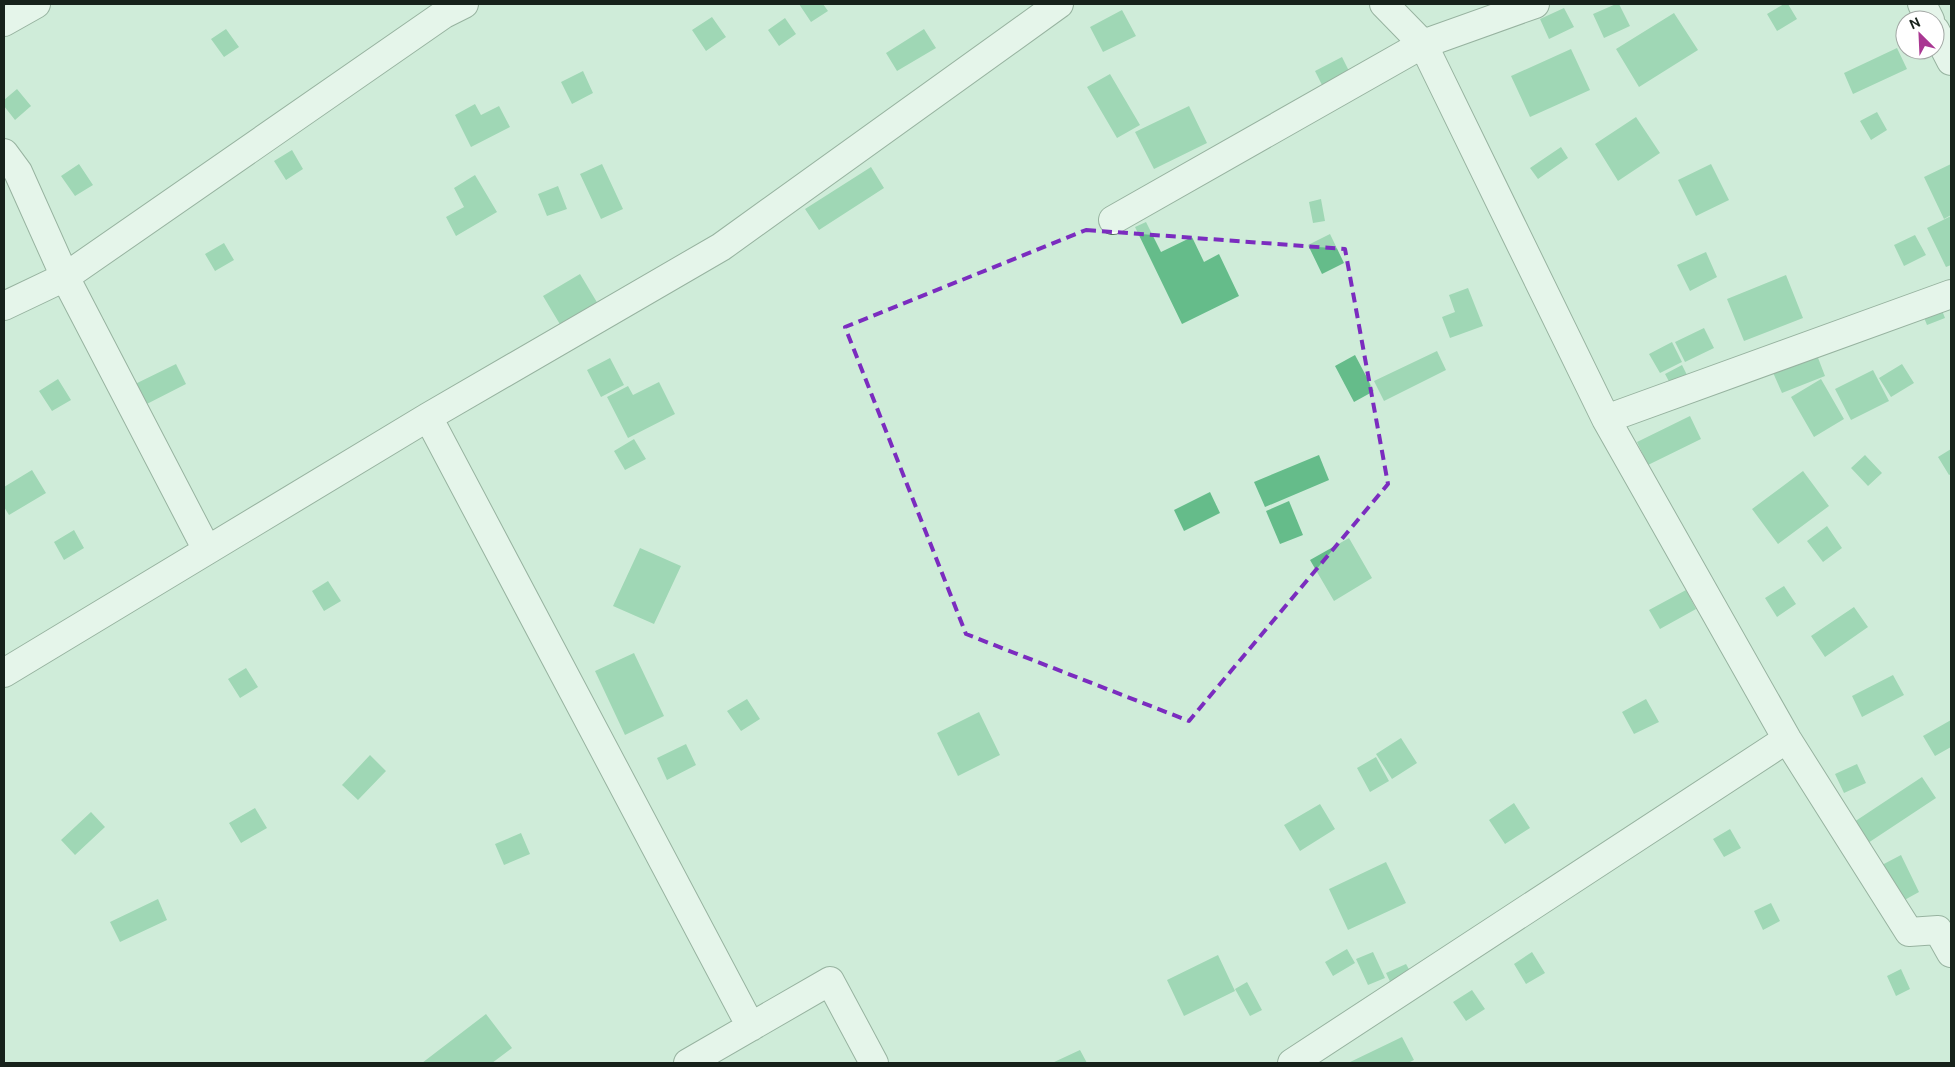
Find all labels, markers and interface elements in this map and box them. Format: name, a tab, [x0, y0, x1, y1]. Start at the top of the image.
north arrow	[1895, 10, 1945, 60]
text: N	[1907, 14, 1923, 33]

